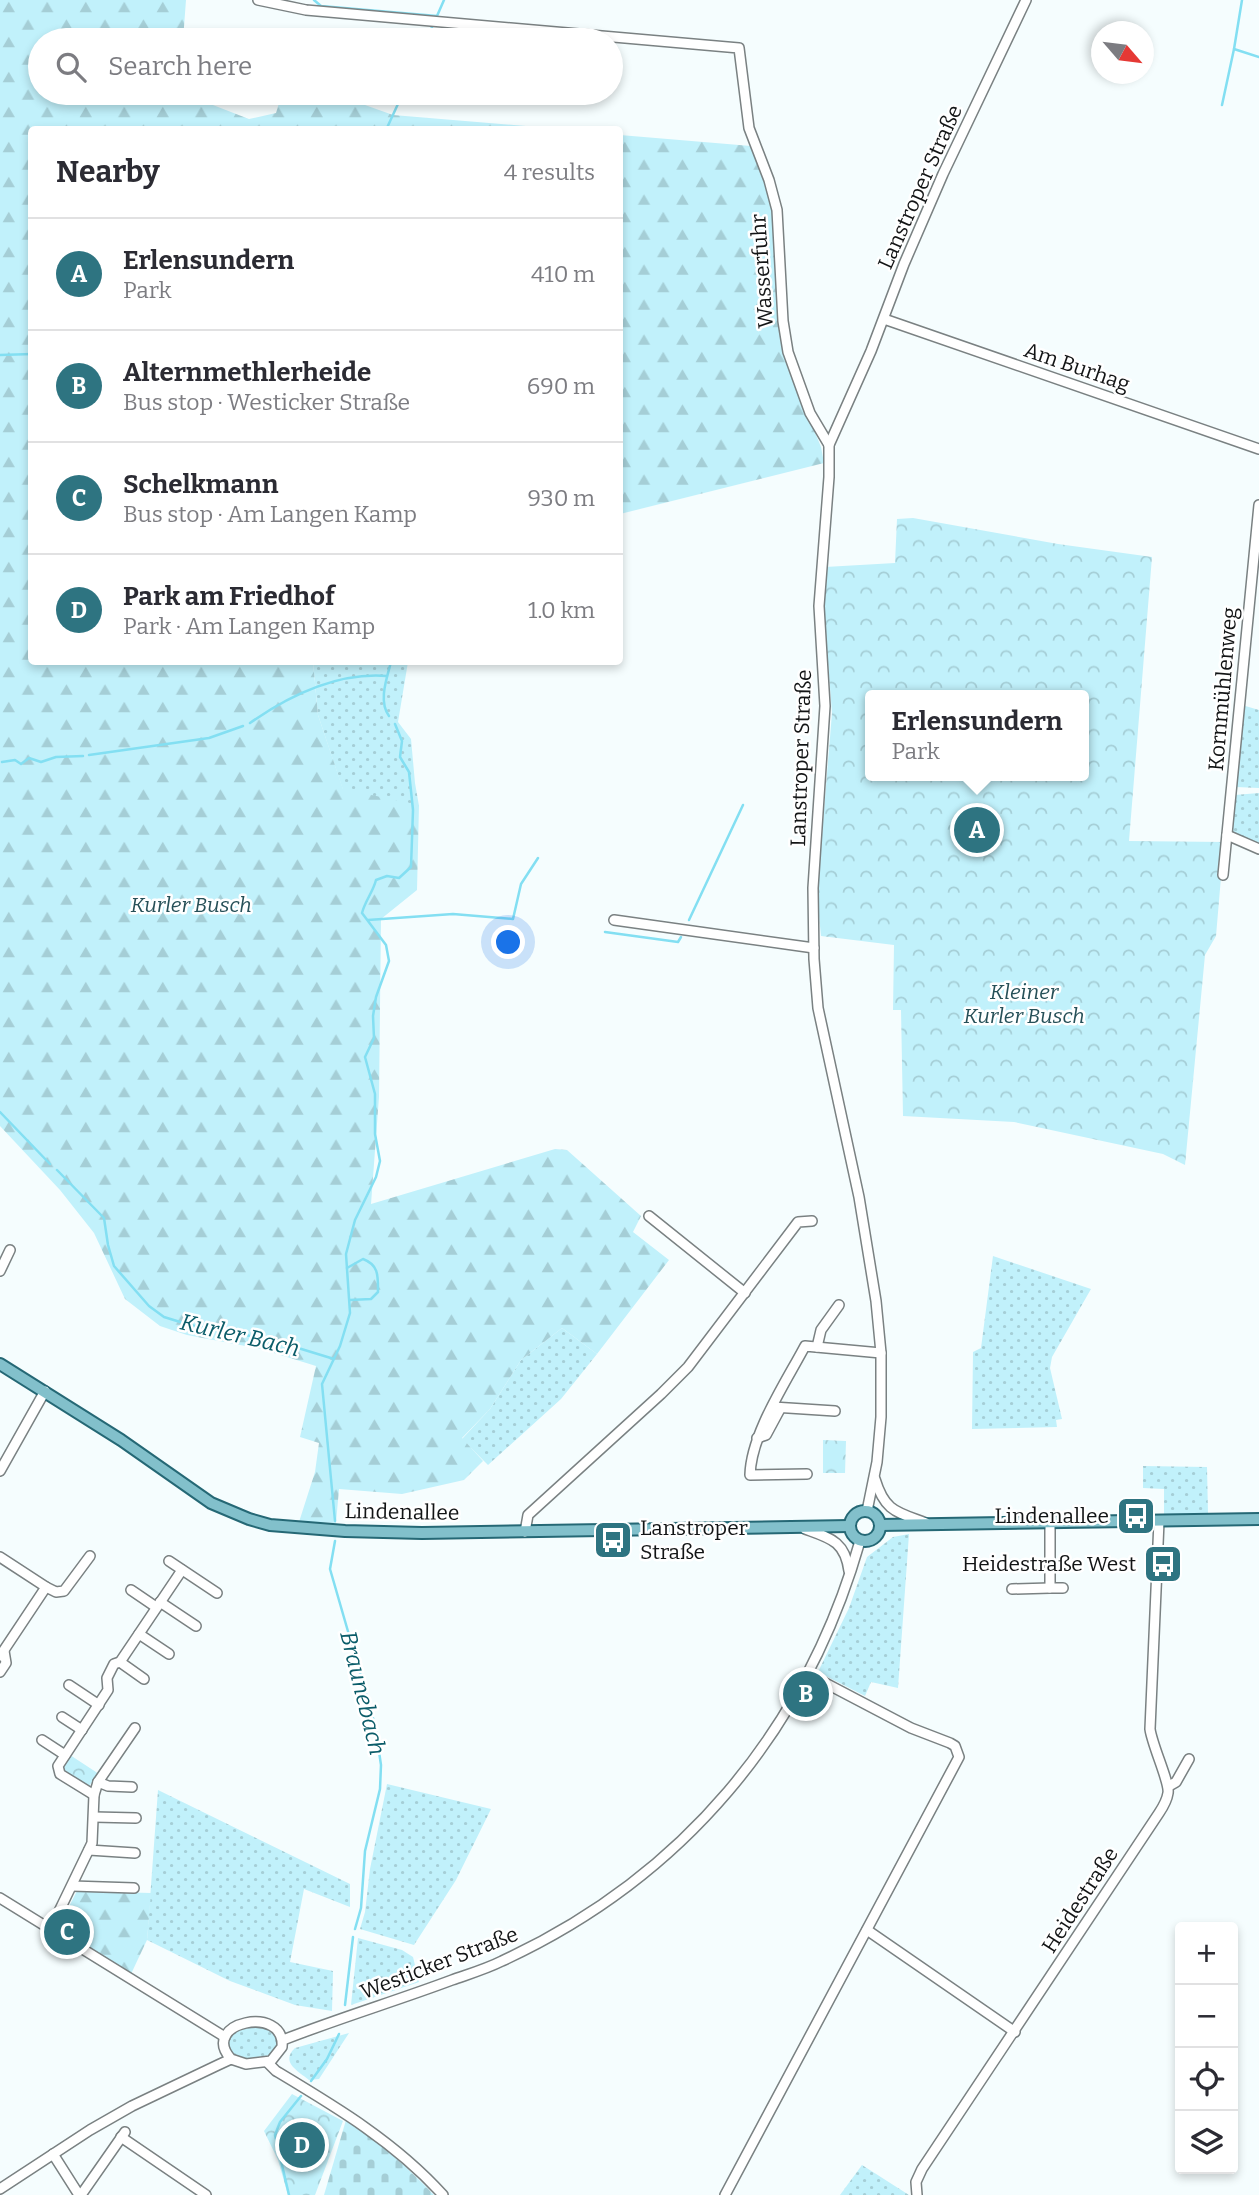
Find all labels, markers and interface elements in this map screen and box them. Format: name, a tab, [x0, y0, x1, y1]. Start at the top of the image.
north arrow	[1091, 21, 1154, 84]
search box	[28, 28, 623, 105]
icon: search	[52, 48, 90, 86]
text: Search here	[108, 51, 252, 82]
street label: Lanstroper Straße	[872, 101, 968, 273]
text: Nearby	[56, 154, 160, 190]
text: 4 results	[504, 158, 595, 186]
street label: Wasserfuhr	[745, 213, 779, 329]
text: Erlensundern	[123, 245, 294, 276]
text: A	[71, 260, 87, 288]
text: 410 m	[531, 260, 595, 288]
text: Park	[123, 276, 172, 304]
street label: Am Burhag	[1021, 337, 1134, 397]
text: Alternmethlerheide	[123, 357, 371, 388]
text: B	[72, 372, 86, 400]
text: 690 m	[527, 372, 595, 400]
text: Bus stop · Westicker Straße	[123, 388, 410, 416]
text: Schelkmann	[123, 469, 278, 500]
text: C	[72, 484, 86, 512]
text: 930 m	[528, 484, 595, 512]
text: Bus stop · Am Langen Kamp	[123, 500, 417, 528]
text: Park am Friedhof	[123, 581, 335, 612]
text: D	[71, 596, 87, 624]
text: 1.0 km	[528, 596, 595, 624]
street label: Kornmühlenweg	[1203, 606, 1243, 772]
text: Park · Am Langen Kamp	[123, 612, 375, 640]
street label: Lanstroper Straße	[785, 669, 817, 847]
popup	[865, 690, 1089, 781]
text: Erlensundern	[891, 706, 1063, 737]
text: Park	[891, 737, 940, 765]
pin: A	[954, 804, 1000, 856]
park label: Kurler Busch	[130, 892, 252, 918]
your location	[491, 925, 525, 959]
park label: Kleiner Kurler Busch	[963, 979, 1085, 1029]
water label: Kurler Bach	[178, 1308, 302, 1362]
bus stop icon: Lindenallee	[1115, 1495, 1157, 1537]
street label: Lindenallee	[344, 1498, 460, 1526]
place label: Lindenallee	[994, 1503, 1109, 1529]
place label: Lanstroper Straße	[640, 1515, 748, 1565]
bus stop icon: Lanstroper Straße	[592, 1519, 634, 1561]
bus stop icon: Heidestraße West	[1142, 1543, 1184, 1585]
place label: Heidestraße West	[962, 1551, 1136, 1577]
water label: Braunebach	[334, 1628, 392, 1758]
pin: B	[783, 1668, 829, 1720]
street label: Heidestraße	[1036, 1842, 1124, 1958]
pin: C	[44, 1906, 90, 1958]
street label: Westicker Straße	[356, 1921, 522, 2005]
map controls	[1175, 1922, 1238, 2174]
button: +	[1175, 1922, 1238, 1985]
button: −	[1175, 1985, 1238, 2048]
button: locate	[1175, 2048, 1238, 2111]
button: layers	[1175, 2111, 1238, 2174]
pin: D	[279, 2119, 325, 2171]

